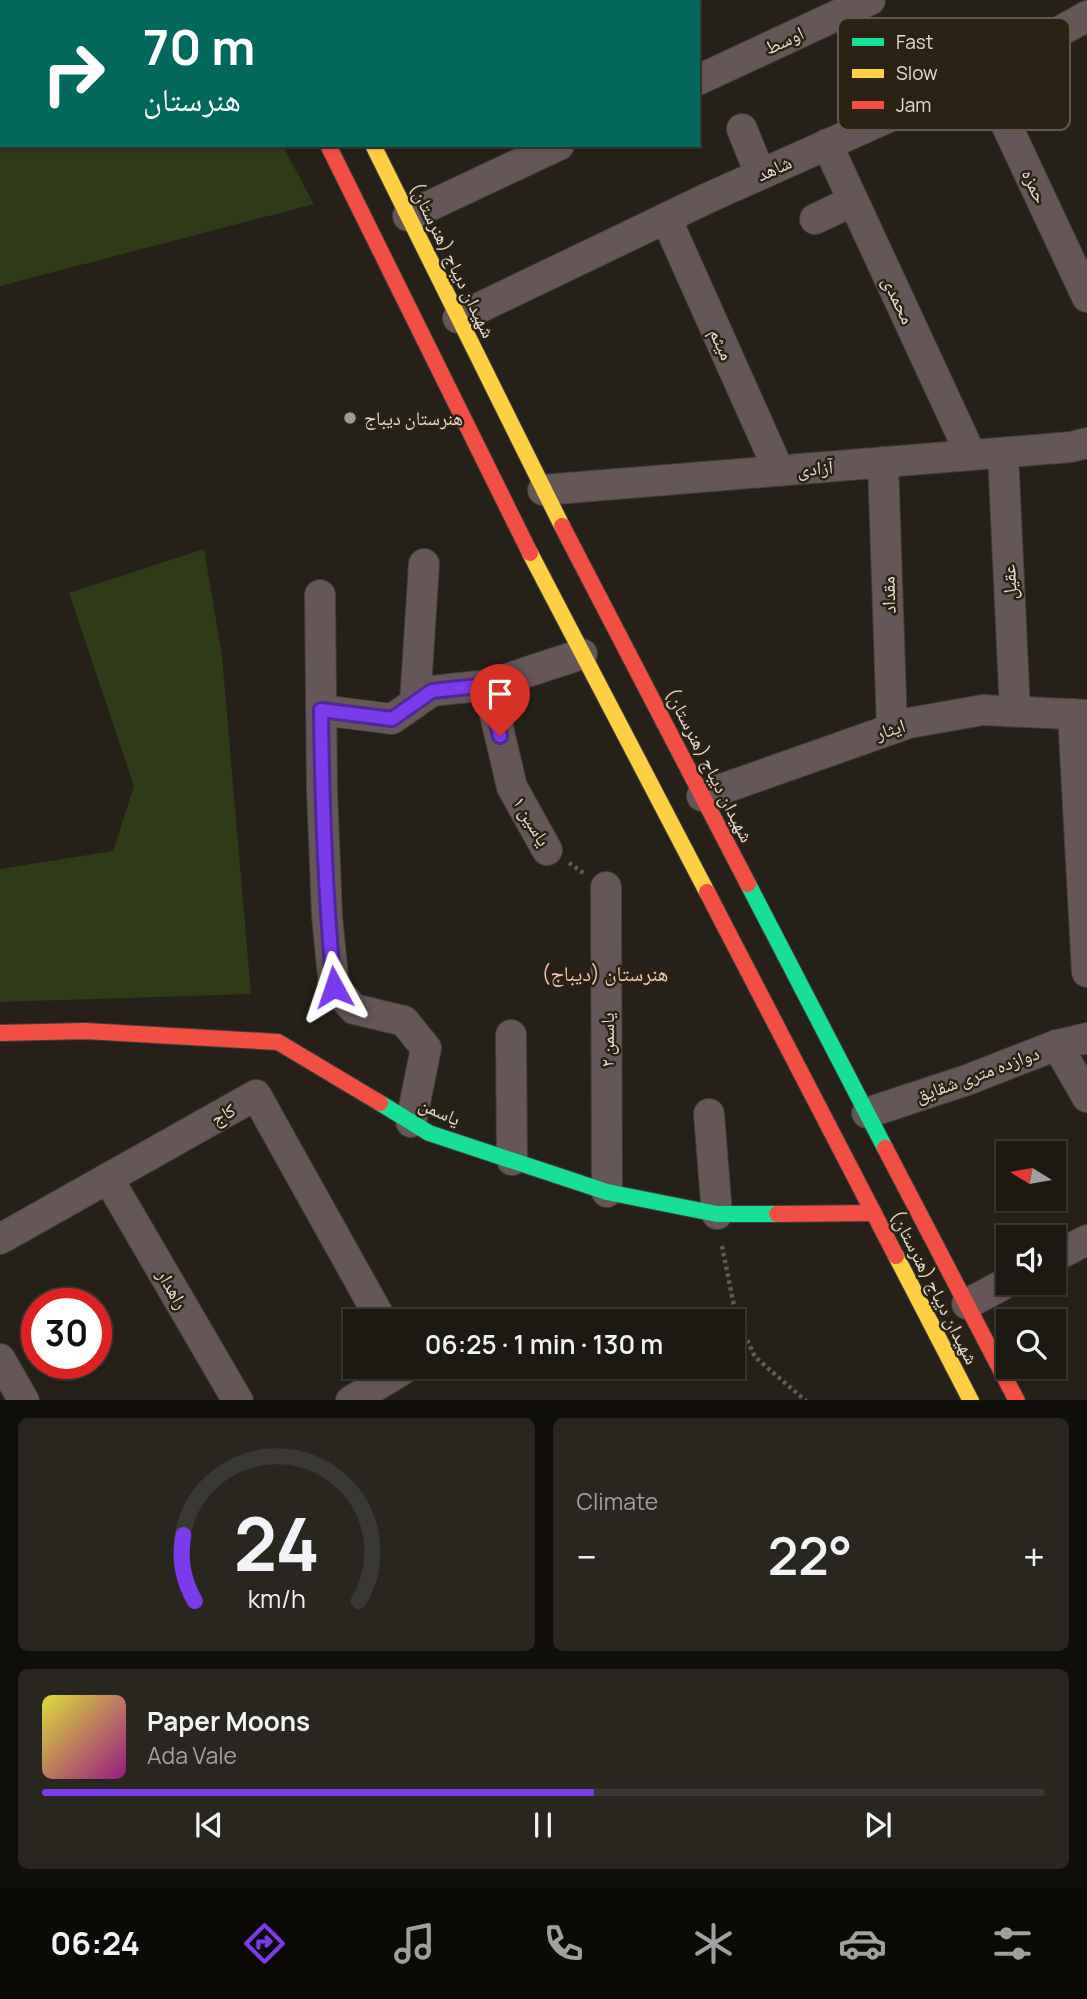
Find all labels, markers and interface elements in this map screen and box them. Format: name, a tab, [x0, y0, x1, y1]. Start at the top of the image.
text: 70 m	[143, 13, 255, 80]
legend	[838, 18, 1070, 130]
street label: اوسط	[760, 20, 808, 60]
icon: right	[28, 28, 119, 119]
text: Fast	[896, 29, 933, 55]
text: Slow	[896, 60, 938, 86]
text: هنرستان	[143, 77, 241, 121]
text: Jam	[896, 92, 931, 118]
street label: شاهد	[752, 149, 796, 187]
street label: حمزه	[1016, 164, 1054, 208]
street label: شهیدان دیباج (هنرستان)	[404, 178, 502, 342]
street label: محمدی	[877, 272, 921, 328]
street label: میثم	[704, 324, 740, 364]
place label: هنرستان دیباج	[364, 405, 463, 431]
marker: هنرستان دیباج	[342, 410, 358, 426]
street label: آزادی	[796, 453, 835, 483]
street label: عقیل	[995, 563, 1023, 600]
street label: مقداد	[874, 576, 902, 614]
pin	[470, 664, 530, 736]
icon: arrive	[481, 675, 519, 713]
street label: شهیدان دیباج (هنرستان)	[660, 683, 760, 847]
street label: ایثار	[871, 712, 908, 746]
street label: یاسین ۱	[507, 791, 557, 851]
position arrow	[297, 950, 371, 1024]
district label: (هنرستان (دیباج	[541, 959, 669, 987]
street label: یاسمن ۲	[594, 1012, 620, 1068]
street label: دوازده متری شقایق	[911, 1039, 1043, 1108]
street label: یاسمن	[415, 1090, 465, 1132]
street label: کاج	[206, 1097, 240, 1131]
north arrow	[996, 1141, 1066, 1211]
map controls	[996, 1141, 1066, 1379]
street label: شهیدان دیباج (هنرستان)	[885, 1205, 985, 1369]
button: sound	[996, 1225, 1066, 1295]
street label: راهدار	[151, 1263, 195, 1314]
speed limit sign: 30	[21, 1288, 112, 1379]
button: search	[996, 1309, 1066, 1379]
text: 06:25 · 1 min · 130 m	[425, 1326, 663, 1362]
text: Climate	[577, 1485, 658, 1517]
text: 24	[233, 1493, 319, 1593]
text: 22°	[768, 1520, 852, 1591]
text: −	[577, 1530, 597, 1582]
text: +	[1023, 1530, 1045, 1582]
text: km/h	[247, 1580, 305, 1615]
text: Paper Moons	[147, 1703, 310, 1739]
text: Ada Vale	[147, 1739, 237, 1771]
icon: previous	[190, 1806, 228, 1844]
icon: pause	[524, 1806, 562, 1844]
icon: next	[859, 1806, 897, 1844]
icon: directions	[240, 1919, 289, 1968]
icon: music	[390, 1919, 439, 1968]
icon: phone	[539, 1919, 588, 1968]
icon: climate	[689, 1919, 738, 1968]
icon: car	[838, 1919, 887, 1968]
icon: filters	[988, 1919, 1037, 1968]
text: 06:24	[50, 1921, 140, 1965]

